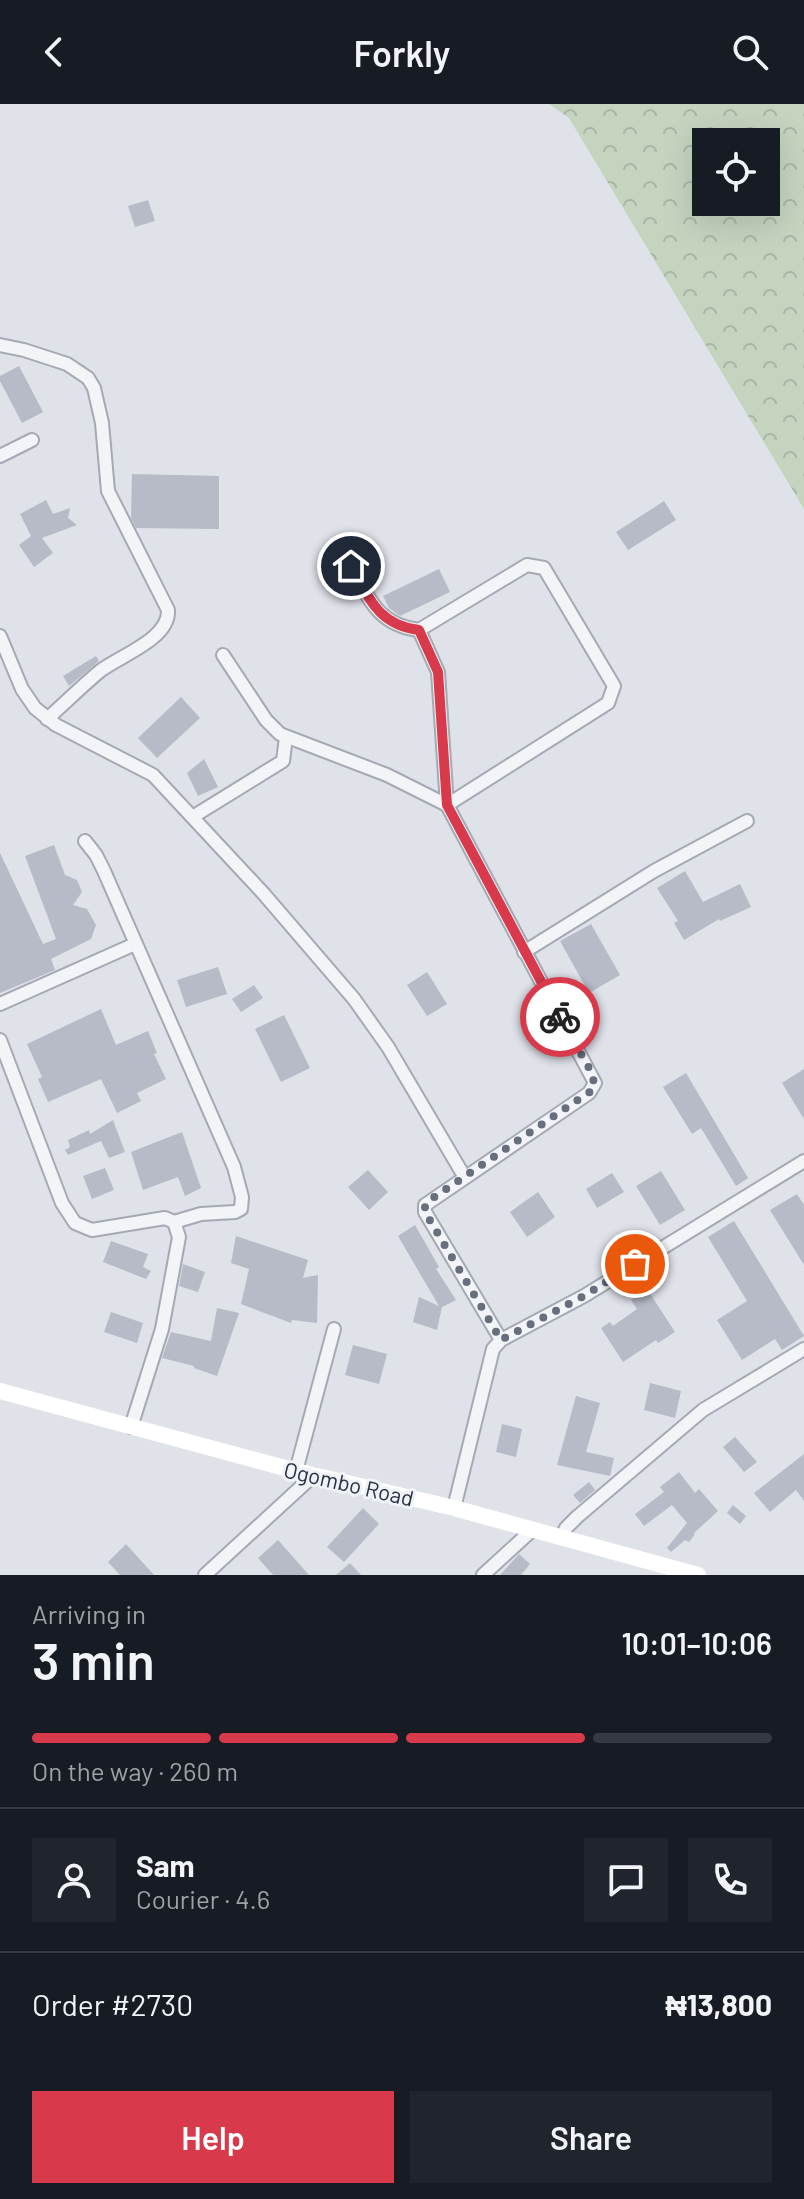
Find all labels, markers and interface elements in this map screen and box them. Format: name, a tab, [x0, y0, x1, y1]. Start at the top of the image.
icon: back	[32, 30, 76, 74]
icon: search	[728, 30, 772, 74]
text: Forkly	[354, 31, 450, 74]
map controls	[692, 128, 780, 216]
button: locate	[692, 128, 780, 216]
pin	[317, 532, 385, 600]
icon: home	[329, 544, 373, 588]
courier	[520, 977, 600, 1057]
icon: bike	[538, 995, 582, 1039]
pin	[601, 1230, 669, 1298]
icon: bag	[613, 1242, 657, 1286]
street label: Ogombo Road	[282, 1455, 416, 1511]
text: Arriving in	[32, 1598, 146, 1629]
text: 10:01–10:06	[621, 1625, 772, 1661]
text: 3 min	[32, 1628, 155, 1690]
text: On the way · 260 m	[32, 1755, 238, 1786]
button: person	[32, 1838, 116, 1922]
button: chat	[584, 1838, 668, 1922]
button: phone	[688, 1838, 772, 1922]
text: Sam	[136, 1847, 195, 1883]
text: Courier · 4.6	[136, 1883, 270, 1914]
text: Order #2730	[32, 1986, 193, 2022]
text: ₦13,800	[665, 1986, 772, 2022]
button: Help	[32, 2091, 394, 2183]
button: Share	[410, 2091, 772, 2183]

